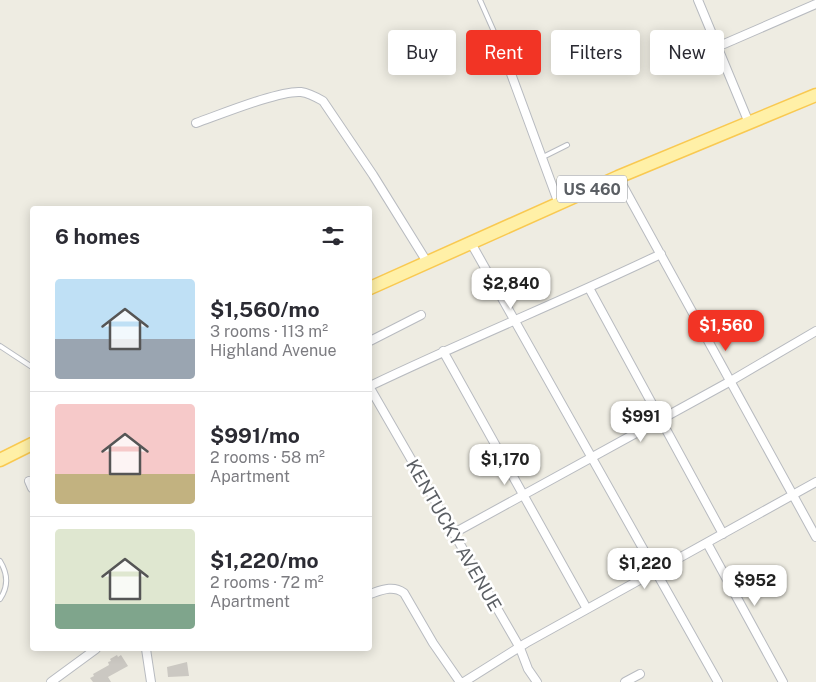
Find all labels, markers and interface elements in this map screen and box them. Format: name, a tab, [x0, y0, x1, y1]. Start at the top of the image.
chip: Buy	[388, 30, 456, 75]
chip: Rent	[466, 30, 541, 75]
chip: Filters	[551, 30, 640, 75]
chip: New	[650, 30, 724, 75]
road number: US 460	[557, 175, 627, 202]
icon: filters	[319, 222, 347, 250]
text: 6 homes	[55, 224, 140, 249]
pin: $2,840	[470, 268, 552, 310]
text: $2,840	[483, 274, 539, 293]
text: $1,560/mo	[210, 297, 320, 322]
icon: home	[95, 299, 155, 359]
pin: $1,560	[685, 310, 767, 352]
text: $1,560	[699, 316, 753, 335]
text: 3 rooms · 113 m²	[210, 322, 328, 341]
text: Highland Avenue	[210, 341, 337, 360]
pin: $991	[611, 400, 671, 443]
text: $991	[622, 407, 660, 426]
text: $991/mo	[210, 423, 300, 448]
icon: home	[95, 424, 155, 484]
pin: $1,170	[464, 444, 546, 486]
text: 2 rooms · 58 m²	[210, 448, 325, 467]
text: $1,170	[480, 450, 530, 469]
street label: KENTUCKY AVENUE	[402, 455, 506, 615]
text: Apartment	[210, 467, 290, 486]
text: $1,220/mo	[210, 548, 319, 573]
pin: $1,220	[604, 548, 686, 590]
icon: home	[95, 549, 155, 609]
text: $1,220	[618, 554, 672, 573]
pin: $952	[725, 564, 785, 607]
text: $952	[734, 571, 776, 590]
text: 2 rooms · 72 m²	[210, 573, 324, 592]
text: Apartment	[210, 592, 290, 611]

